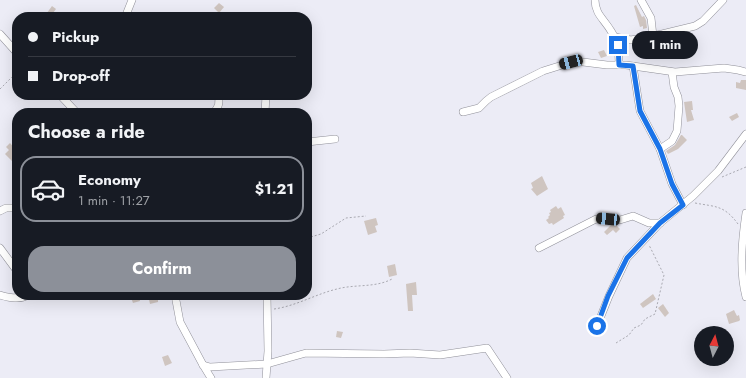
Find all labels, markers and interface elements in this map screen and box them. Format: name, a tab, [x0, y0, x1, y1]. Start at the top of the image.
text: Pickup	[52, 26, 99, 48]
callout: 1 min	[632, 31, 698, 59]
text: 1 min	[649, 35, 681, 54]
route end	[609, 36, 627, 54]
car	[558, 53, 584, 71]
text: Drop-off	[52, 65, 110, 87]
text: Choose a ride	[28, 119, 145, 145]
text: Economy	[78, 169, 141, 191]
icon: car	[30, 171, 66, 207]
text: $1.21	[255, 178, 294, 200]
text: 1 min · 11:27	[78, 191, 150, 210]
car	[596, 212, 620, 226]
button: Confirm	[28, 246, 296, 292]
route start	[588, 317, 606, 335]
north arrow	[694, 326, 734, 366]
map controls	[694, 326, 734, 366]

